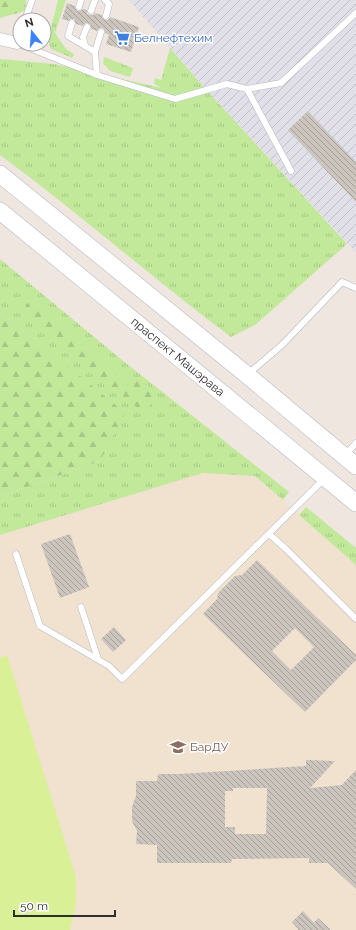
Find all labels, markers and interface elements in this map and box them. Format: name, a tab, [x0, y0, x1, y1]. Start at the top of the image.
north arrow	[12, 12, 52, 52]
text: N	[23, 15, 35, 30]
supermarket icon: Белнефтехим	[113, 29, 131, 47]
place label: Белнефтехим	[134, 31, 212, 45]
street label: праспект Машэрава	[128, 315, 227, 399]
school or university icon: БарДУ	[169, 738, 187, 756]
place label: БарДУ	[190, 740, 229, 754]
scale bar	[14, 892, 115, 918]
text: 50 m	[20, 899, 48, 913]

